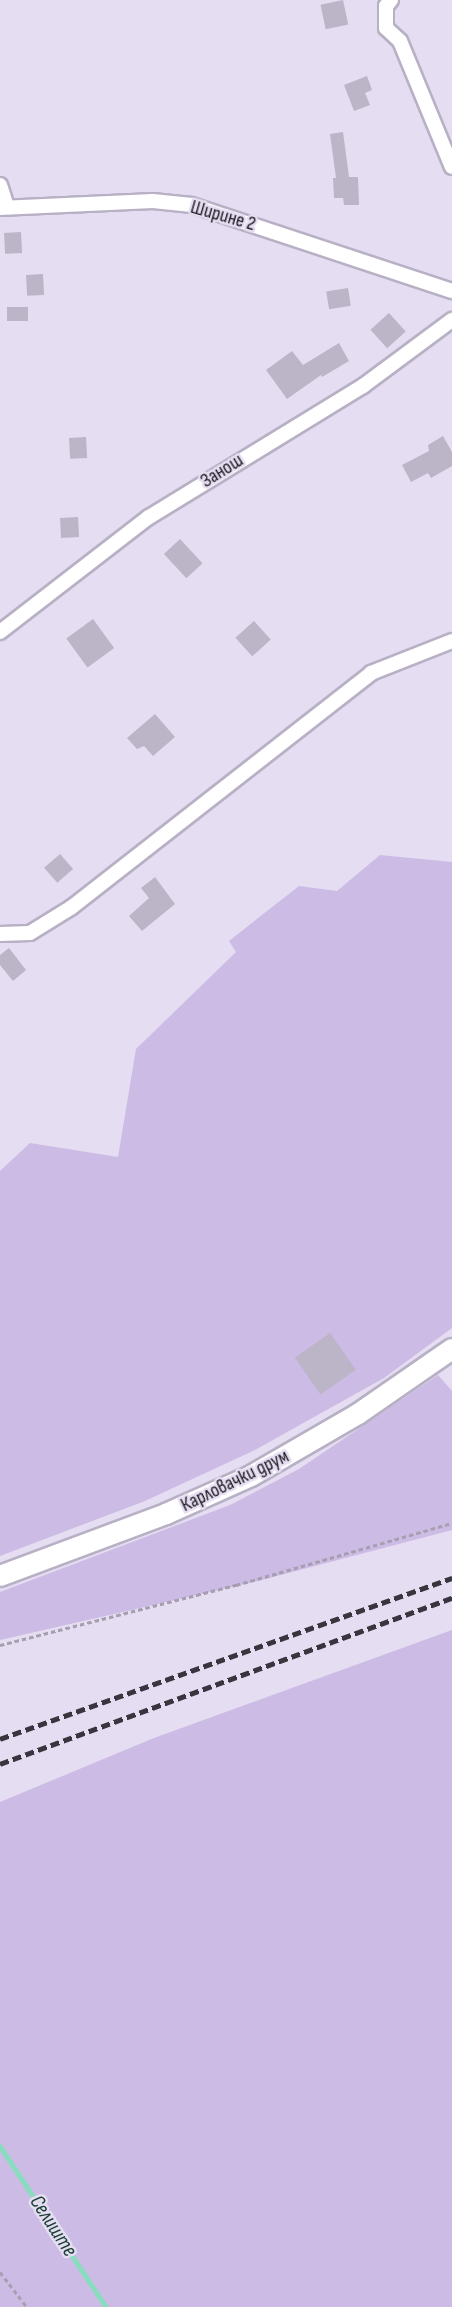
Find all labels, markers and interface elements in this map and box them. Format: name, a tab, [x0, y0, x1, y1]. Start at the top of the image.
street label: Ширине 2	[188, 195, 258, 237]
street label: Занош	[196, 449, 248, 493]
street label: Карловачки друм	[177, 1444, 293, 1518]
water label: Селиште	[24, 2191, 82, 2261]

